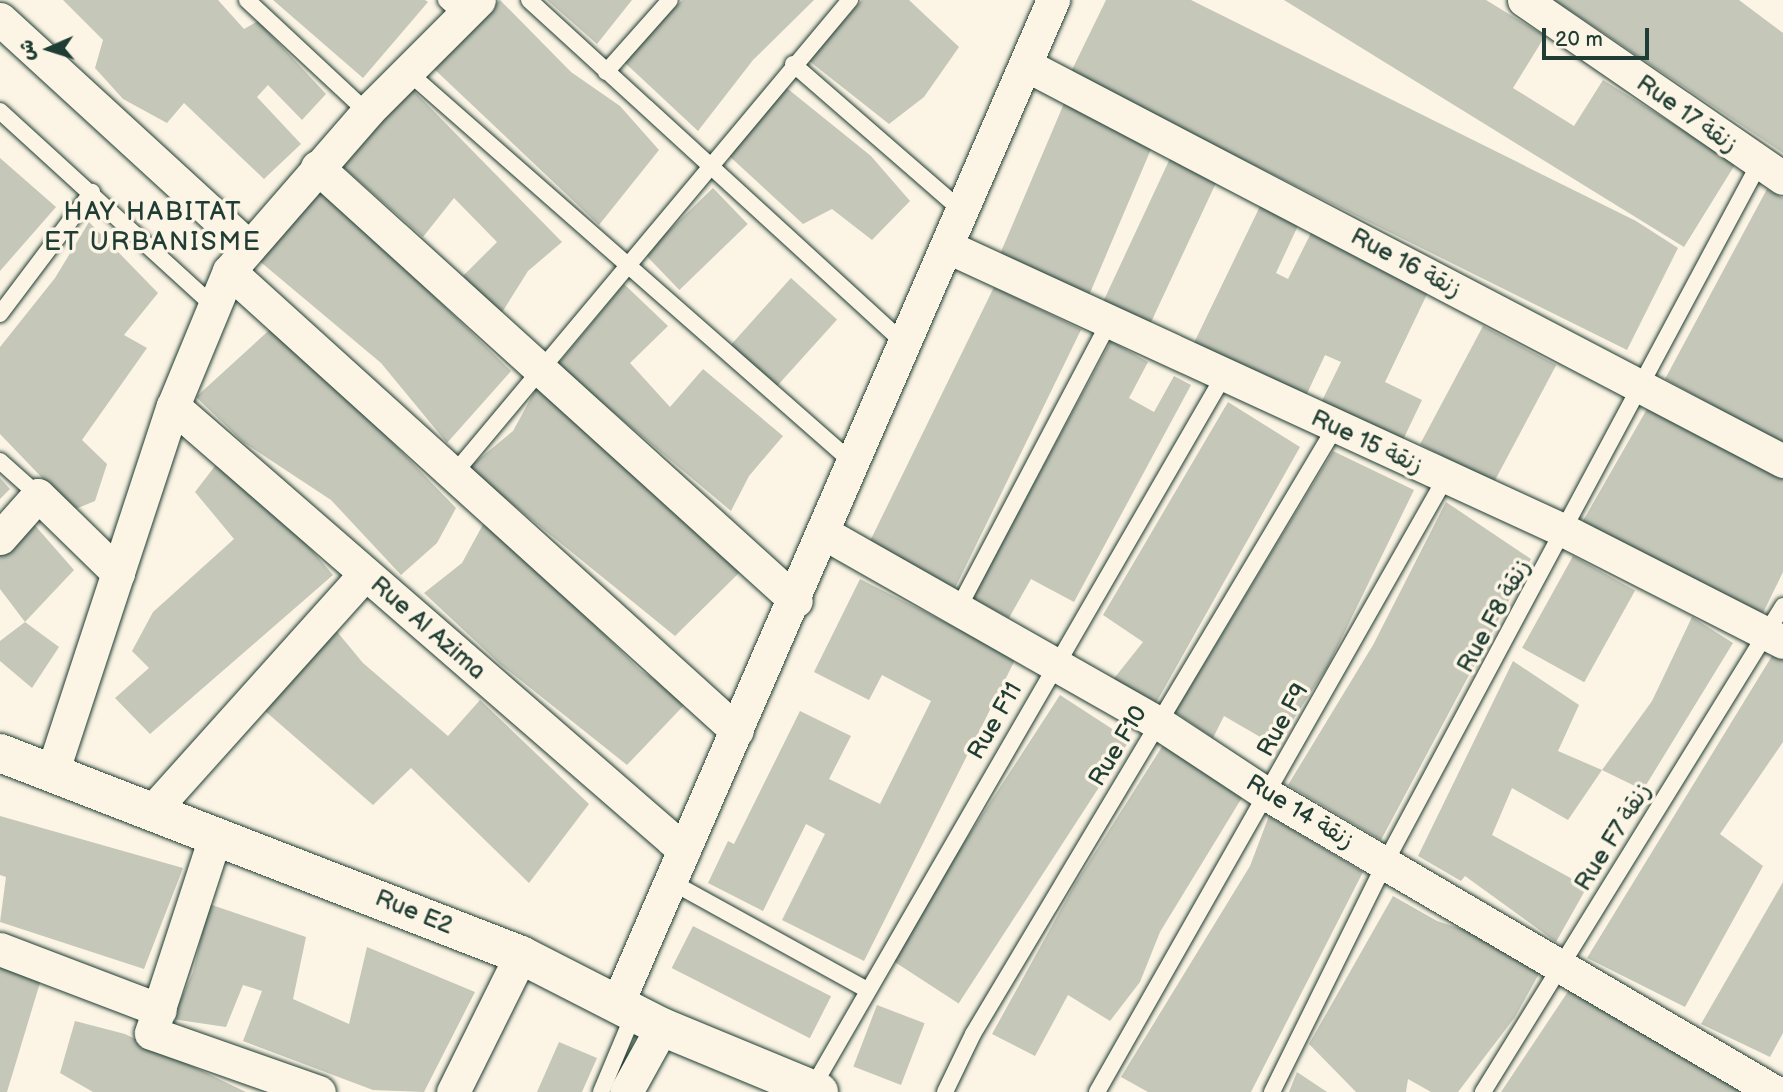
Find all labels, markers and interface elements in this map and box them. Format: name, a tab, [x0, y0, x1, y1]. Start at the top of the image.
north arrow	[14, 14, 84, 84]
scale bar	[1545, 14, 1652, 58]
text: 20 m	[1555, 27, 1603, 52]
text: ش	[15, 39, 40, 61]
street label: Rue 17 زنقة	[1630, 68, 1744, 160]
district label: HAY HABITAT ET URBANISME	[46, 197, 260, 258]
street label: Rue 16 زنقة	[1346, 222, 1466, 304]
street label: Rue 15 زنقة	[1307, 404, 1427, 480]
street label: Rue F8 زنقة	[1451, 554, 1537, 678]
street label: Rue Al Azima	[365, 570, 491, 686]
street label: Rue F11	[962, 677, 1028, 765]
street label: Rue F9	[1251, 678, 1315, 762]
street label: Rue F10	[1083, 701, 1153, 791]
street label: Rue 14 زنقة	[1241, 769, 1359, 855]
street label: Rue F7 زنقة	[1568, 777, 1658, 897]
street label: Rue E2	[371, 883, 457, 941]

